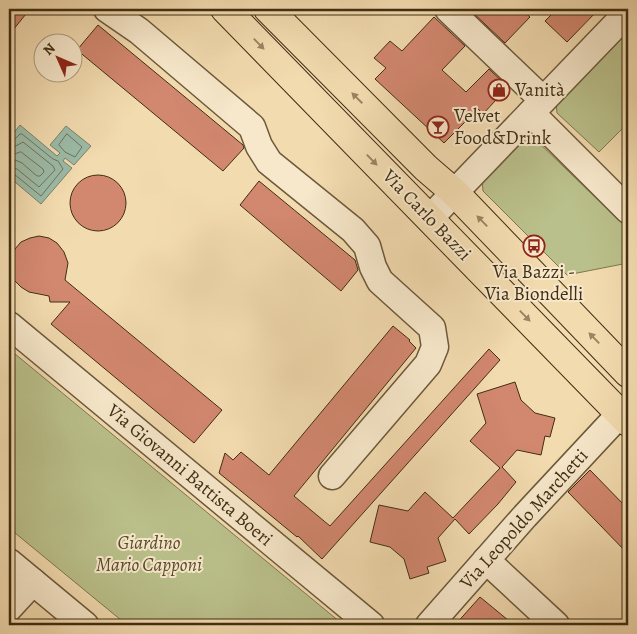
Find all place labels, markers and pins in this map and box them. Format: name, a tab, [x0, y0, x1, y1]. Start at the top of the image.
place label: Vanità	[514, 77, 565, 103]
shop icon: Vanità	[487, 78, 511, 102]
place label: Velvet Food&Drink	[453, 103, 552, 151]
bar icon: Velvet Food&Drink	[426, 115, 450, 139]
bus stop icon: Via Bazzi - Via Biondelli	[522, 234, 546, 258]
place label: Via Bazzi - Via Biondelli	[484, 259, 583, 307]

